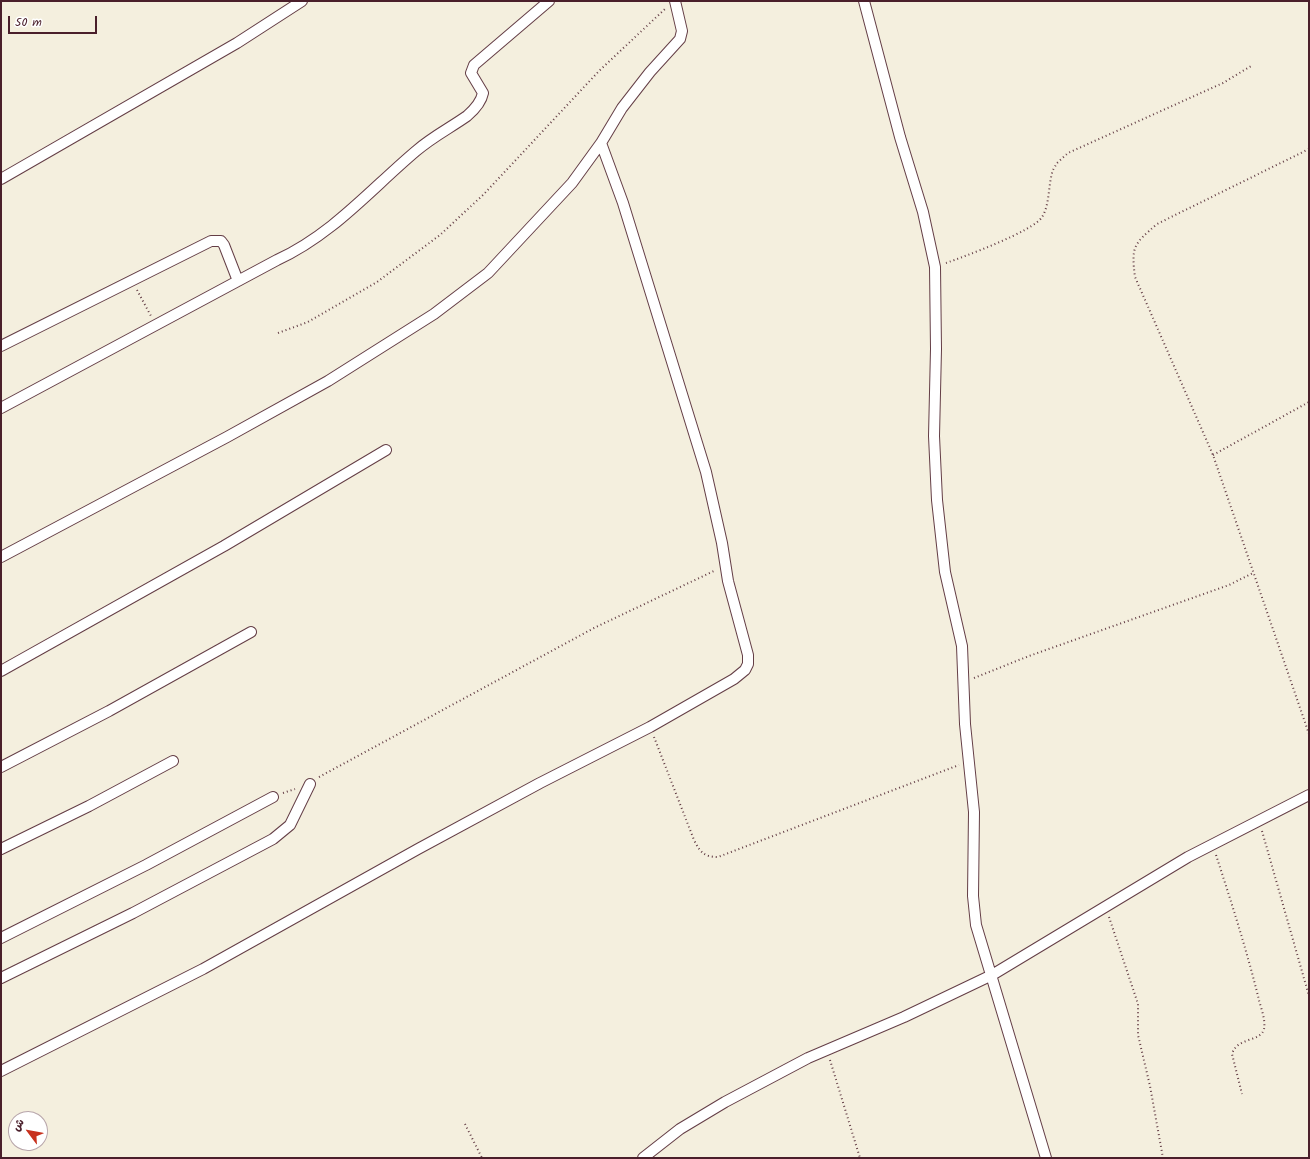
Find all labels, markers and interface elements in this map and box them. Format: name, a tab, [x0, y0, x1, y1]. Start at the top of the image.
scale bar	[10, 8, 99, 34]
text: 50 m	[15, 13, 42, 32]
north arrow	[8, 1111, 48, 1151]
text: ش	[8, 1115, 30, 1135]

